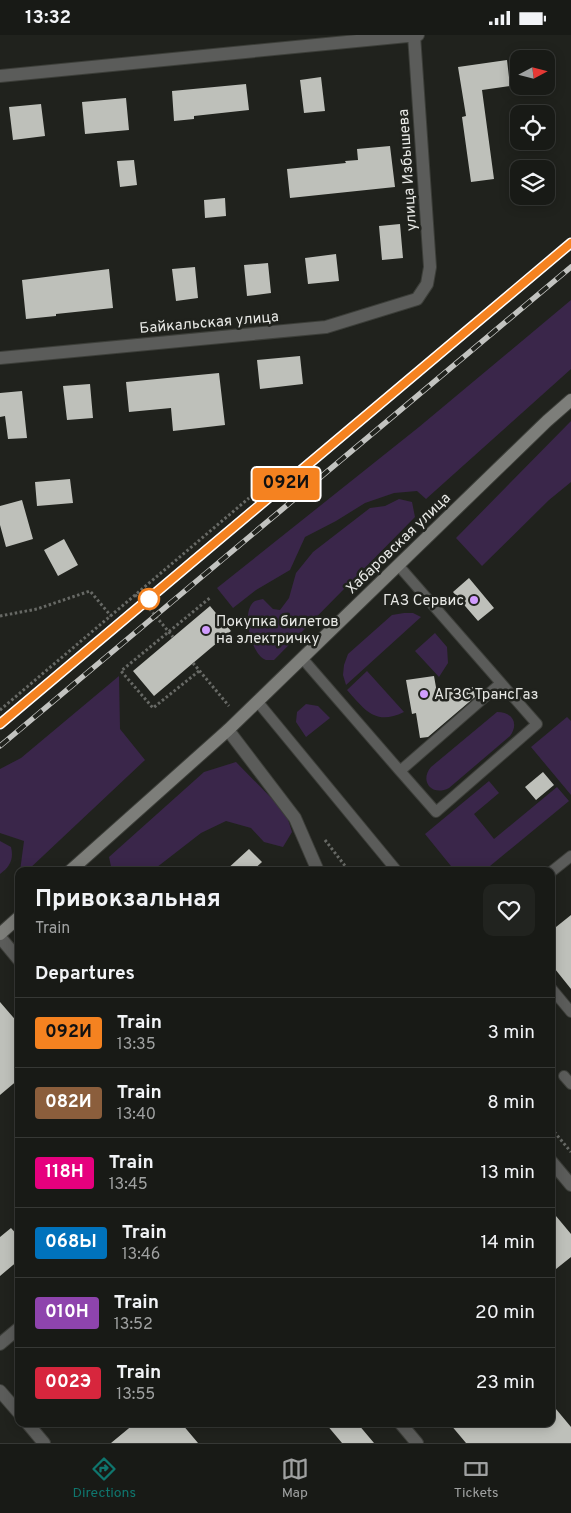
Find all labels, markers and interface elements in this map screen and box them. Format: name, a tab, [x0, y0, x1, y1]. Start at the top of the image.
text: 13:32	[25, 6, 71, 30]
north arrow	[510, 50, 555, 95]
map controls	[510, 50, 555, 205]
button: locate	[510, 105, 555, 150]
street label: улица Избышева	[395, 108, 422, 232]
button: layers	[510, 160, 555, 205]
street label: Байкальская улица	[139, 308, 280, 339]
line badge: 092И	[251, 468, 321, 500]
text: 092И	[263, 472, 309, 495]
street label: Хабаровская улица	[343, 489, 455, 599]
unlabelled marker	[138, 588, 160, 610]
place label: ГАЗ Сервис	[383, 592, 464, 611]
marker: ГАЗ Сервис	[468, 594, 480, 606]
place label: Покупка билетов на электричку	[216, 613, 339, 649]
marker: Покупка билетов на электричку	[200, 624, 212, 636]
place label: АГЗС ТрансГаз	[434, 686, 538, 705]
marker: АГЗС ТрансГаз	[418, 688, 430, 700]
button: heart	[483, 884, 535, 936]
text: Привокзальная	[35, 885, 221, 915]
text: Train	[35, 919, 70, 939]
text: Departures	[35, 962, 135, 986]
text: Train	[117, 1011, 162, 1035]
text: 092И	[45, 1021, 92, 1044]
text: 3 min	[487, 1021, 535, 1045]
text: 13:35	[117, 1035, 156, 1055]
text: Train	[117, 1081, 162, 1105]
text: 082И	[45, 1091, 92, 1114]
text: 8 min	[487, 1091, 535, 1115]
text: 13:40	[117, 1105, 156, 1125]
text: Train	[109, 1151, 154, 1175]
text: 118Н	[45, 1161, 84, 1184]
text: 13 min	[480, 1161, 535, 1185]
text: 13:45	[109, 1175, 148, 1195]
text: Train	[122, 1221, 167, 1245]
text: 068Ы	[45, 1231, 97, 1254]
text: 14 min	[480, 1231, 535, 1255]
text: 13:46	[122, 1245, 160, 1265]
text: Train	[114, 1291, 159, 1315]
text: 010Н	[45, 1301, 89, 1324]
text: 20 min	[475, 1301, 535, 1325]
text: 13:52	[114, 1315, 153, 1335]
text: Train	[116, 1361, 161, 1385]
text: 002Э	[45, 1371, 91, 1394]
text: 23 min	[476, 1371, 535, 1395]
text: 13:55	[116, 1385, 155, 1405]
tab: Directions	[72, 1455, 136, 1502]
tab: Map	[281, 1455, 309, 1502]
tab: Tickets	[454, 1455, 499, 1502]

